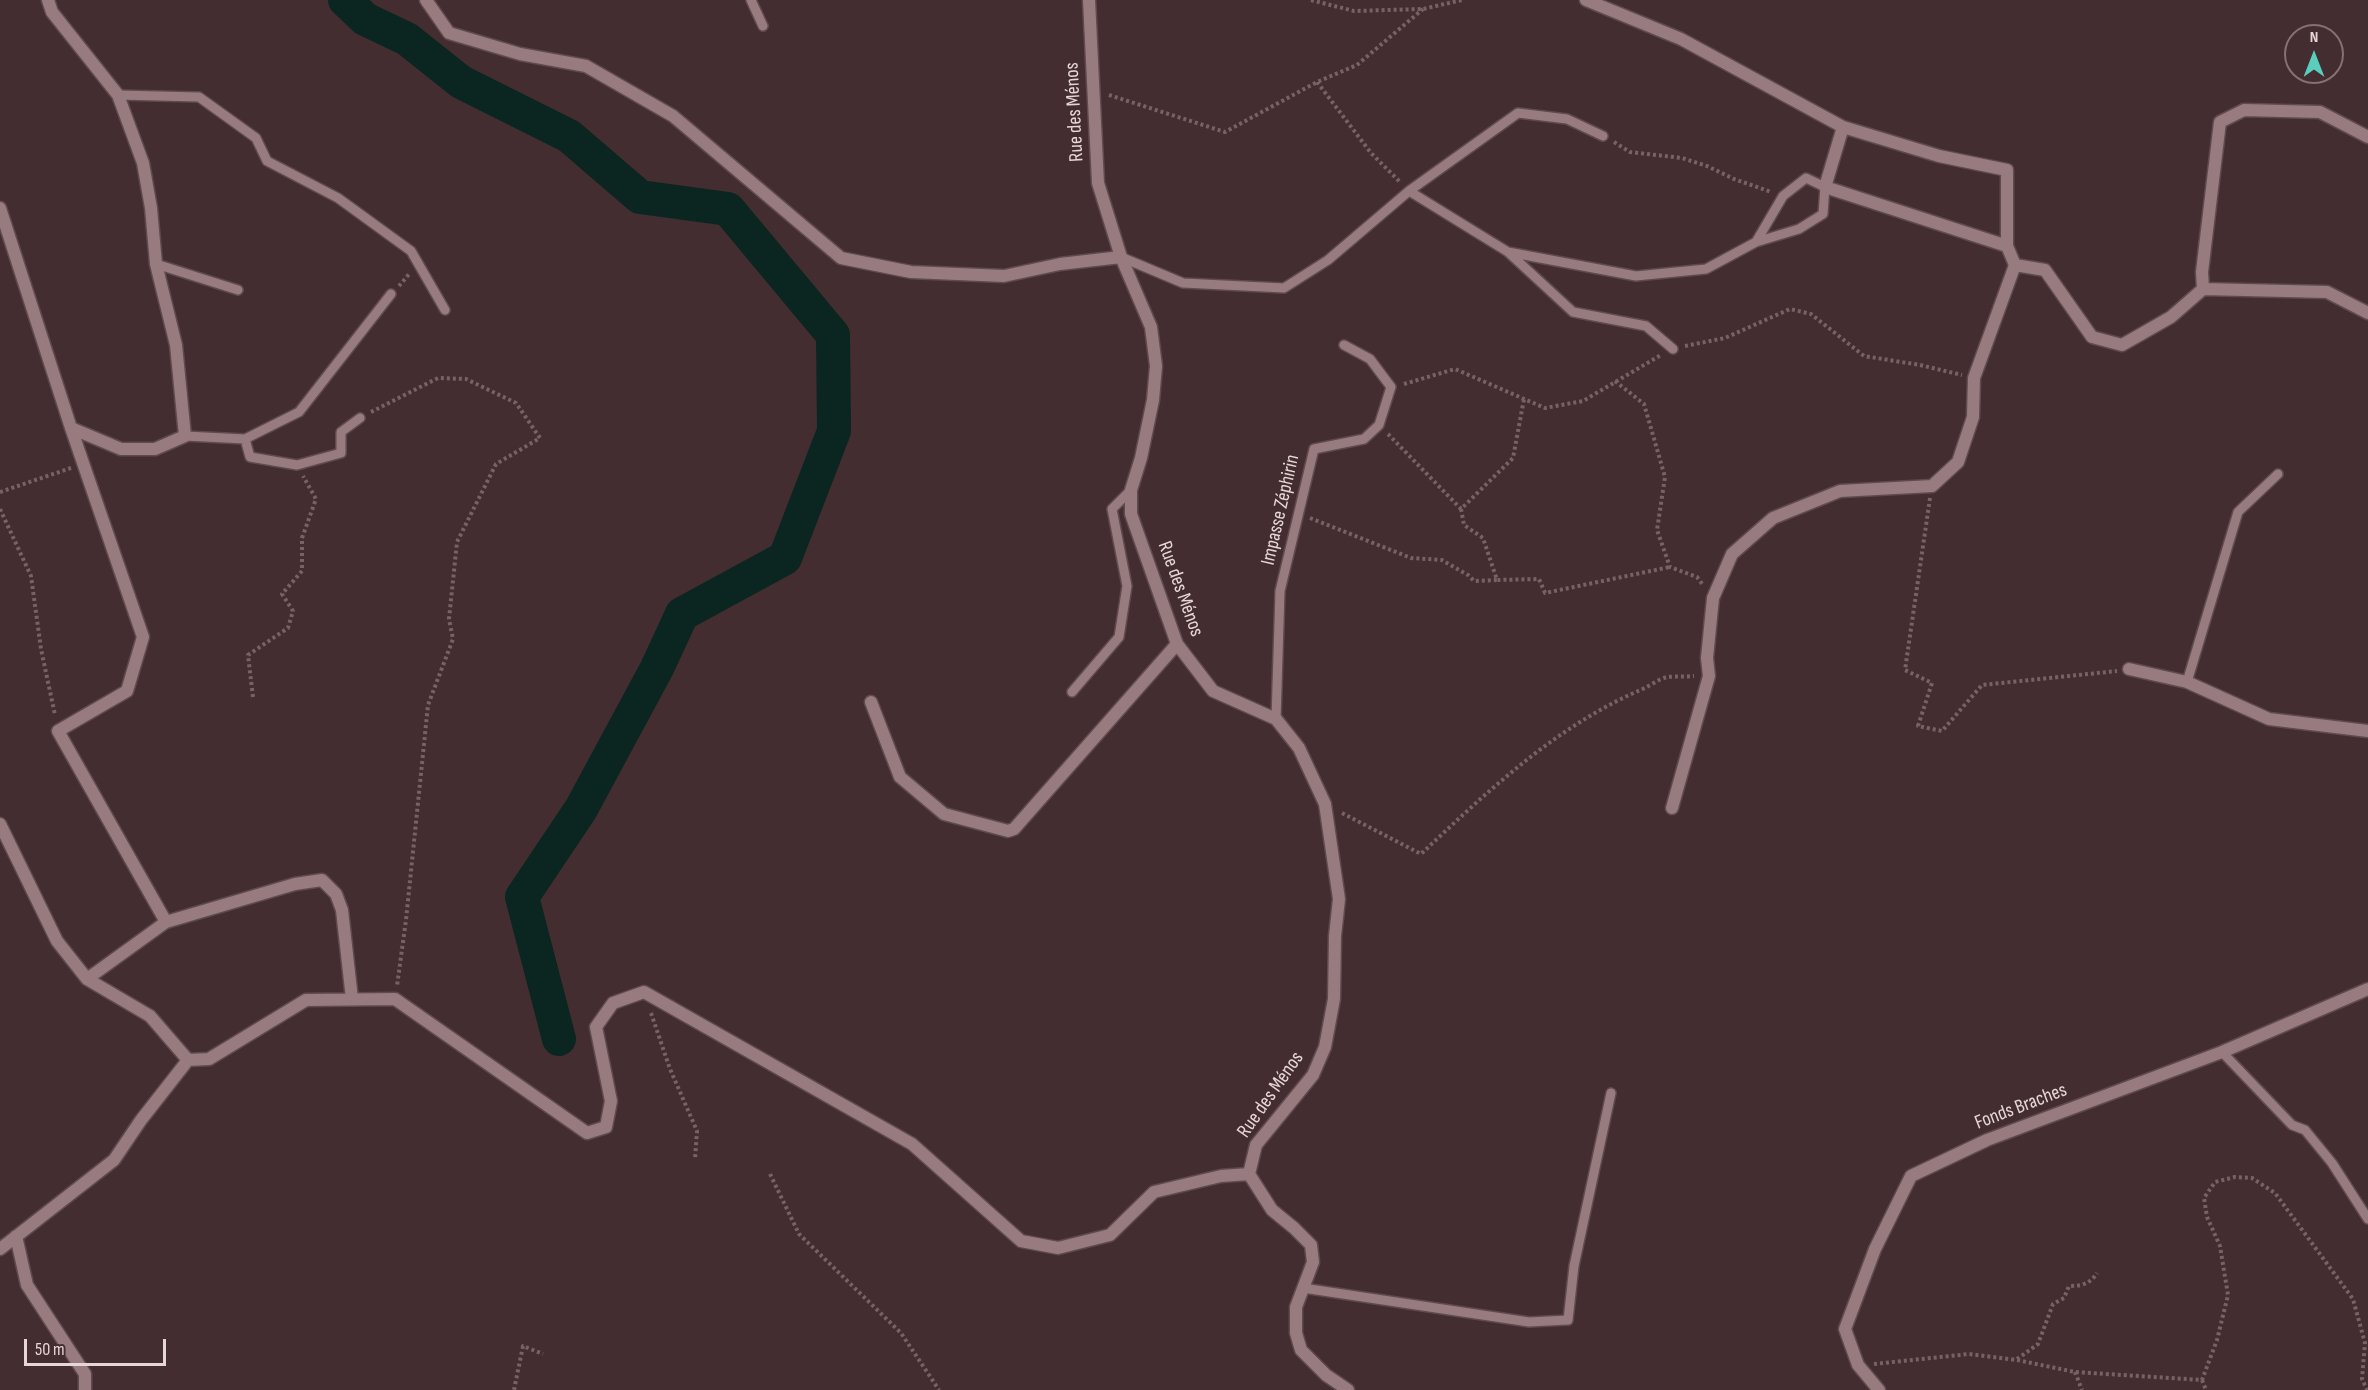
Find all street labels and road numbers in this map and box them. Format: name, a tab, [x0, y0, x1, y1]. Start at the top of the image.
street label: Rue des Ménos	[1060, 62, 1090, 162]
street label: Impasse Zéphirin	[1257, 452, 1305, 568]
street label: Rue des Ménos	[1152, 538, 1208, 640]
street label: Rue des Ménos	[1233, 1047, 1309, 1143]
street label: Fonds Braches	[1972, 1078, 2070, 1136]

